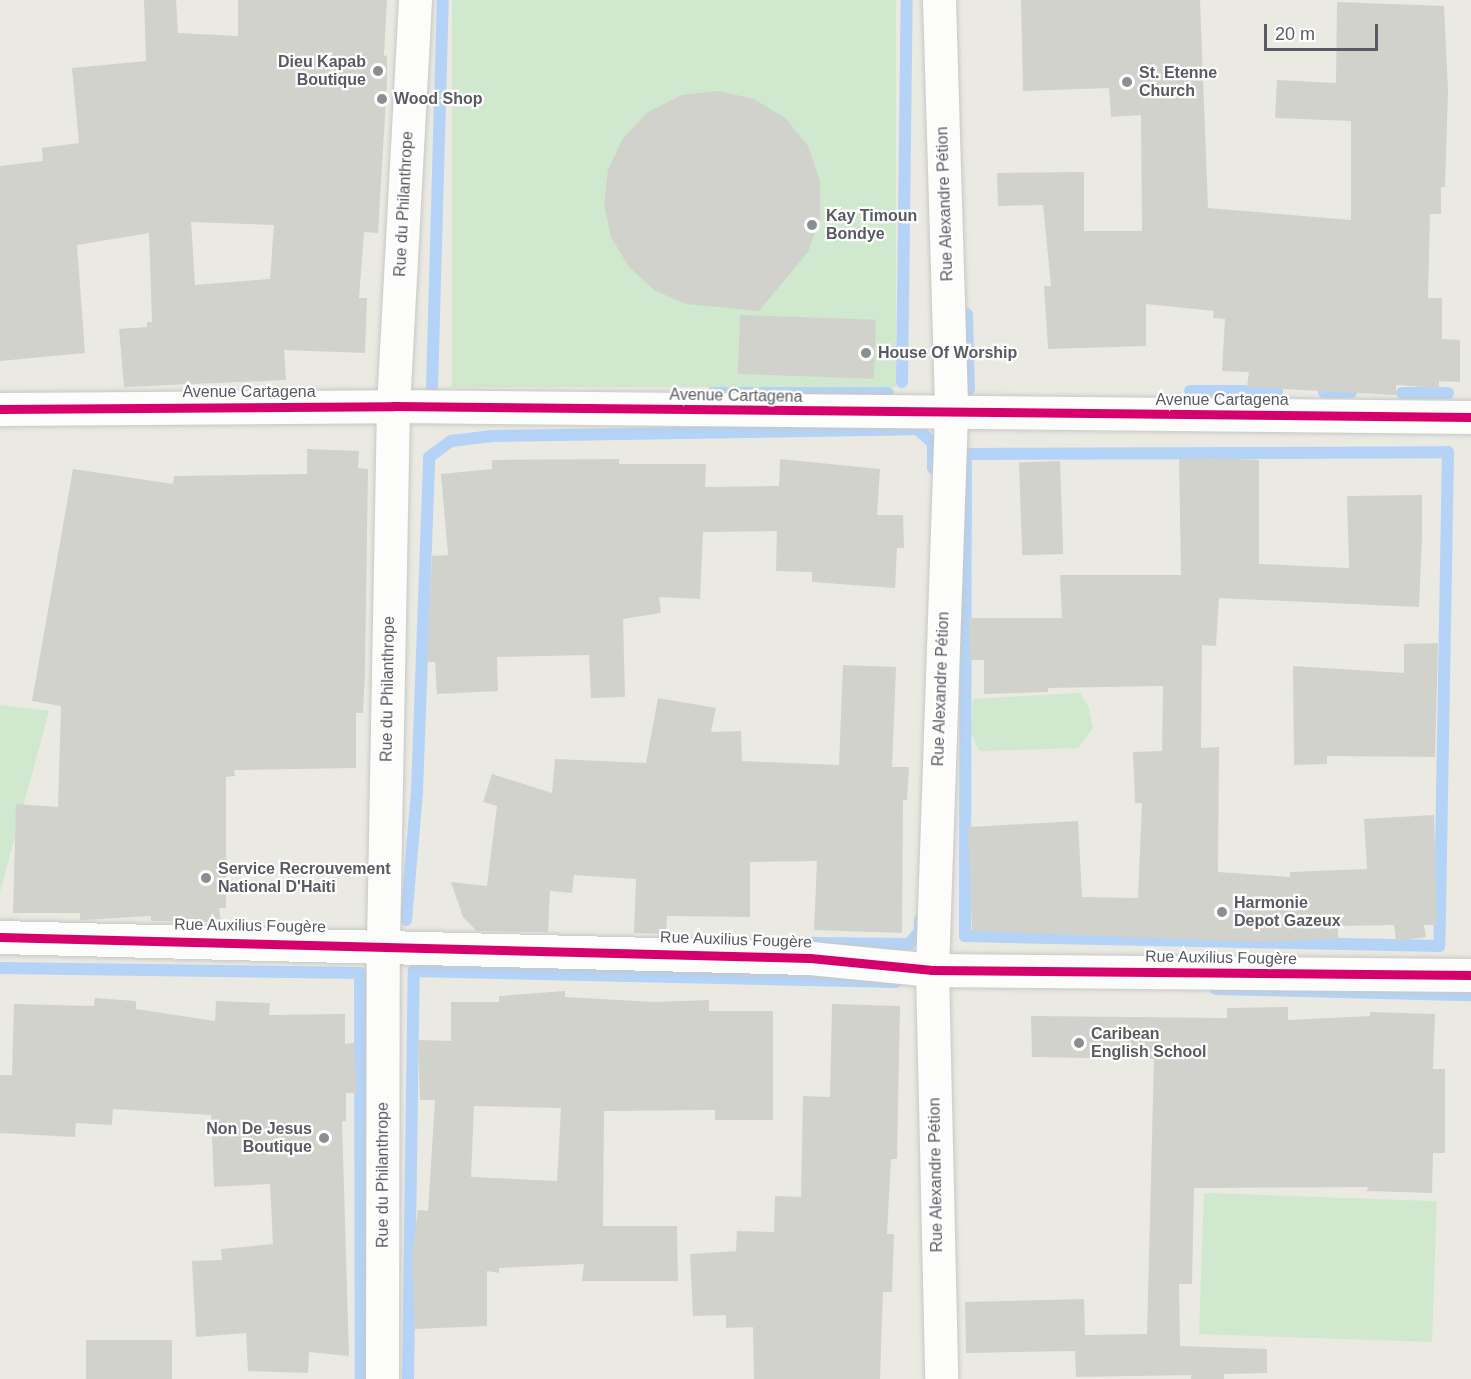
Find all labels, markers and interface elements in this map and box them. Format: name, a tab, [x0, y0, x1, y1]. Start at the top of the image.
scale bar	[1267, 12, 1381, 50]
text: 20 m	[1275, 24, 1315, 44]
place label: Dieu Kapab Boutique	[278, 52, 366, 90]
place label: St. Etenne Church	[1139, 63, 1217, 101]
marker: Dieu Kapab Boutique	[371, 64, 385, 78]
marker: St. Etenne Church	[1120, 75, 1134, 89]
place label: Wood Shop	[394, 89, 483, 109]
marker: Wood Shop	[375, 92, 389, 106]
street label: Rue Alexandre Pétion	[933, 126, 957, 282]
street label: Rue du Philanthrope	[391, 131, 417, 277]
place label: Kay Timoun Bondye	[826, 206, 917, 244]
marker: Kay Timoun Bondye	[803, 216, 821, 234]
place label: House Of Worship	[878, 343, 1017, 363]
marker: House Of Worship	[859, 346, 873, 360]
street label: Avenue Cartagena	[182, 382, 316, 402]
street label: Avenue Cartagena	[669, 385, 803, 407]
street label: Avenue Cartagena	[1155, 390, 1289, 410]
street label: Rue Alexandre Pétion	[929, 611, 953, 767]
street label: Rue du Philanthrope	[377, 616, 399, 762]
place label: Service Recrouvement National D'Haiti	[218, 859, 391, 897]
marker: Service Recrouvement National D'Haiti	[199, 871, 213, 885]
place label: Harmonie Depot Gazeux	[1234, 893, 1341, 931]
marker: Harmonie Depot Gazeux	[1215, 905, 1229, 919]
street label: Rue Auxilius Fougère	[173, 915, 327, 937]
street label: Rue Auxilius Fougère	[659, 928, 813, 952]
street label: Rue Auxilius Fougère	[1144, 947, 1298, 969]
place label: Caribean English School	[1091, 1024, 1207, 1062]
marker: Caribean English School	[1072, 1036, 1086, 1050]
street label: Rue Alexandre Pétion	[925, 1097, 947, 1253]
street label: Rue du Philanthrope	[373, 1102, 393, 1248]
place label: Non De Jesus Boutique	[206, 1119, 312, 1157]
marker: Non De Jesus Boutique	[317, 1131, 331, 1145]

